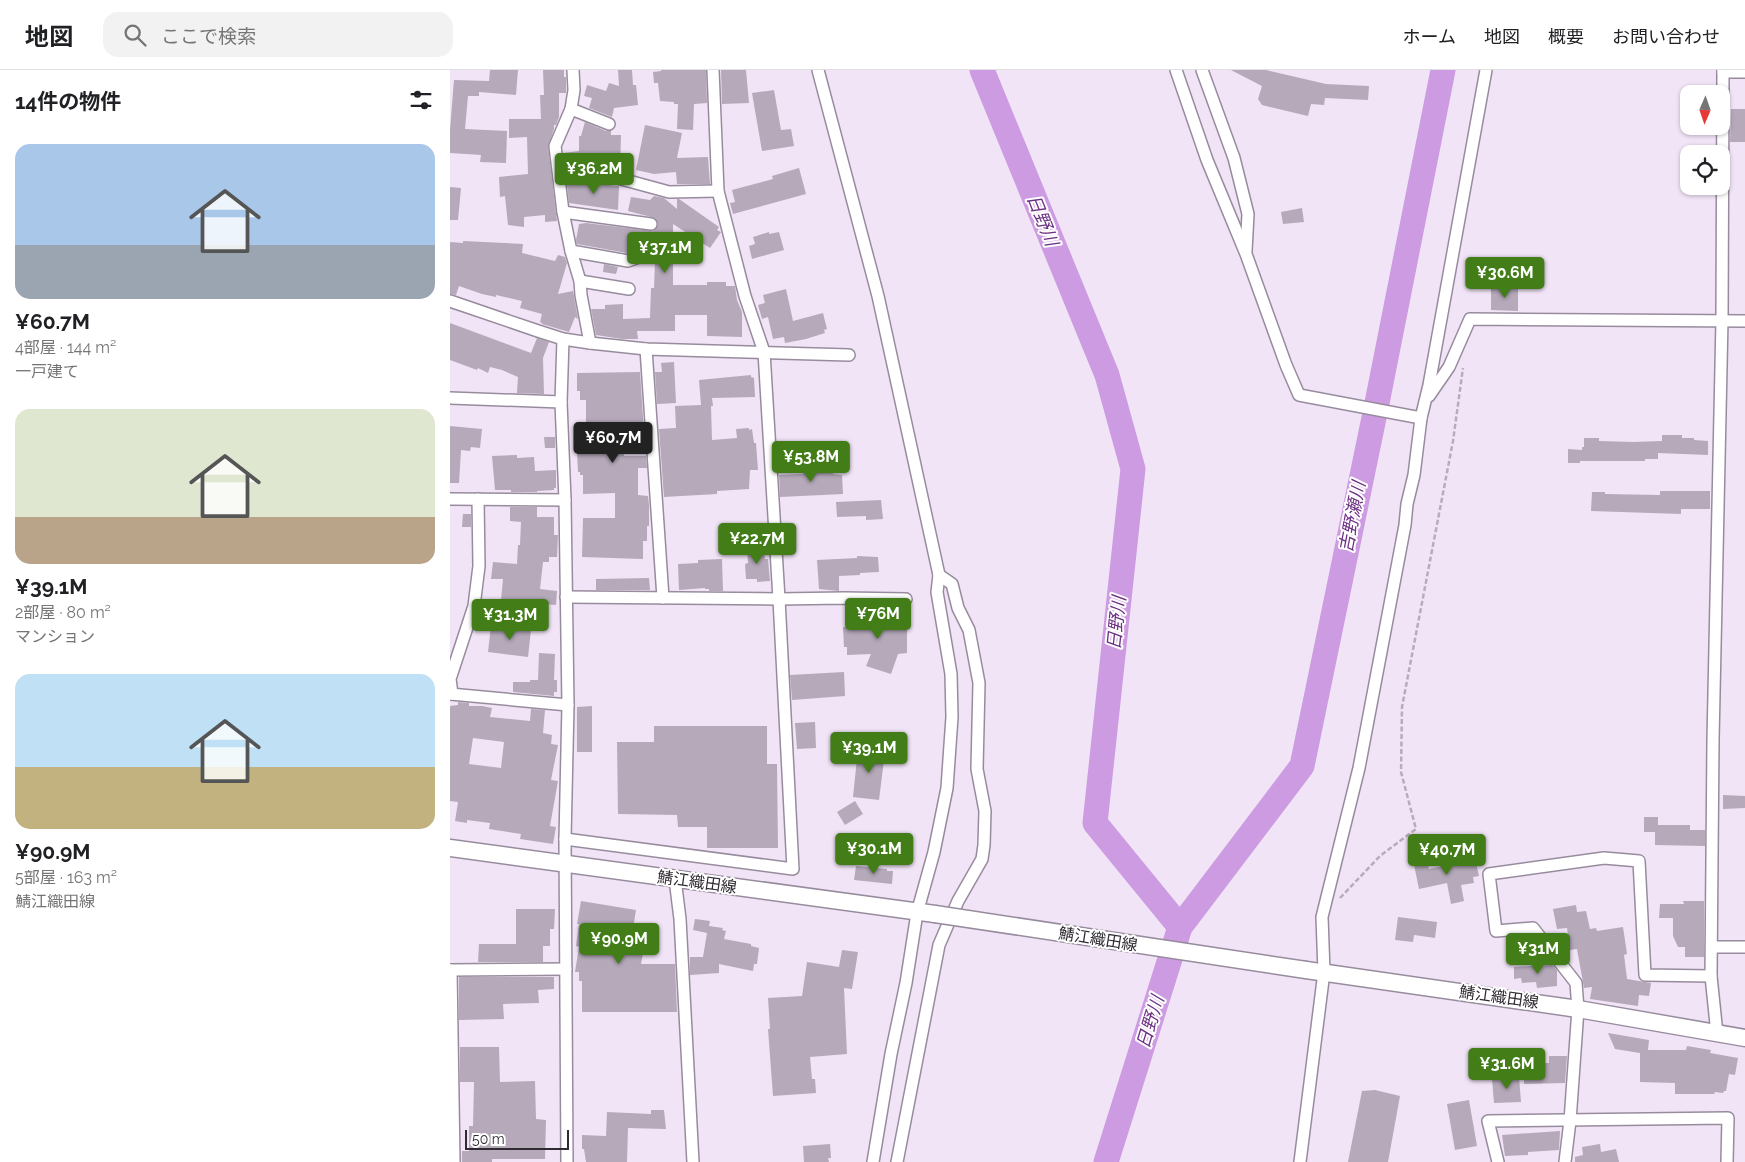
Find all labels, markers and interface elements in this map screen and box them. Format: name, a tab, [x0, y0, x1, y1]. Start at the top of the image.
search box	[103, 12, 453, 57]
icon: search	[121, 21, 149, 49]
text: 地図	[25, 22, 73, 51]
text: ここで検索	[161, 25, 256, 47]
text: ホーム	[1403, 26, 1456, 47]
text: 地図	[1484, 26, 1520, 47]
text: 概要	[1548, 26, 1584, 47]
text: お問い合わせ	[1612, 26, 1720, 47]
north arrow	[1680, 85, 1730, 135]
map controls	[1680, 85, 1730, 195]
icon: filters	[407, 86, 435, 114]
text: 14件の物件	[15, 89, 121, 114]
button: locate	[1680, 145, 1730, 195]
pin: ¥36.2M	[553, 152, 635, 195]
text: ¥36.2M	[566, 159, 622, 178]
icon: home	[180, 176, 270, 266]
water label: 日野川	[1023, 191, 1064, 251]
pin: ¥37.1M	[624, 232, 706, 274]
text: ¥37.1M	[638, 238, 692, 257]
pin: ¥30.6M	[1464, 256, 1546, 299]
text: ¥30.6M	[1476, 263, 1534, 282]
text: ¥60.7M	[15, 309, 90, 334]
text: 4部屋 · 144 m²	[15, 338, 116, 357]
text: 一戸建て	[15, 362, 79, 381]
pin: ¥60.7M	[572, 422, 654, 464]
text: ¥60.7M	[584, 428, 642, 447]
pin: ¥53.8M	[770, 440, 852, 483]
icon: home	[180, 441, 270, 531]
text: ¥53.8M	[783, 447, 839, 466]
water label: 吉野瀬川	[1335, 478, 1370, 554]
pin: ¥22.7M	[716, 522, 798, 565]
text: ¥22.7M	[729, 529, 785, 548]
text: ¥39.1M	[15, 574, 87, 599]
water label: 日野川	[1103, 593, 1129, 651]
pin: ¥31.3M	[469, 598, 551, 641]
pin: ¥76M	[848, 598, 908, 640]
text: 2部屋 · 80 m²	[15, 603, 111, 622]
text: ¥76M	[856, 604, 900, 623]
text: ¥31.3M	[483, 605, 537, 624]
text: マンション	[15, 627, 95, 646]
icon: home	[180, 706, 270, 796]
pin: ¥39.1M	[828, 732, 910, 774]
text: ¥39.1M	[841, 738, 897, 757]
pin: ¥30.1M	[833, 832, 915, 875]
pin: ¥40.7M	[1406, 834, 1488, 876]
text: ¥90.9M	[15, 839, 90, 864]
text: ¥30.1M	[846, 839, 902, 858]
text: ¥40.7M	[1419, 840, 1475, 859]
street label: 鯖江織田線	[656, 867, 738, 897]
text: 5部屋 · 163 m²	[15, 868, 117, 887]
text: 鯖江織田線	[15, 892, 95, 911]
pin: ¥90.9M	[578, 922, 660, 965]
street label: 鯖江織田線	[1057, 923, 1139, 955]
text: ¥90.9M	[590, 929, 648, 948]
pin: ¥31M	[1508, 932, 1568, 975]
text: ¥31M	[1517, 939, 1559, 958]
street label: 鯖江織田線	[1458, 982, 1540, 1012]
water label: 日野川	[1132, 991, 1169, 1051]
pin: ¥31.6M	[1466, 1048, 1548, 1090]
text: ¥31.6M	[1479, 1054, 1535, 1073]
scale bar	[465, 1127, 569, 1150]
text: 50 m	[472, 1131, 505, 1147]

